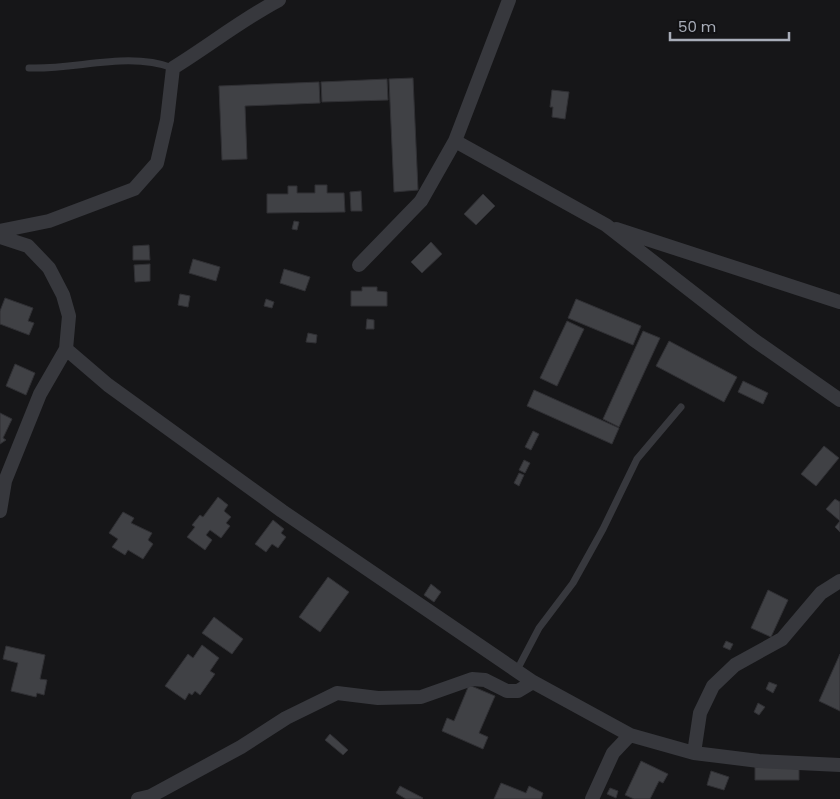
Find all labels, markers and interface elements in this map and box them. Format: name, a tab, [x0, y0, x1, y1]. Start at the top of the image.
scale bar	[670, 10, 789, 42]
text: 50 m	[678, 16, 716, 37]

